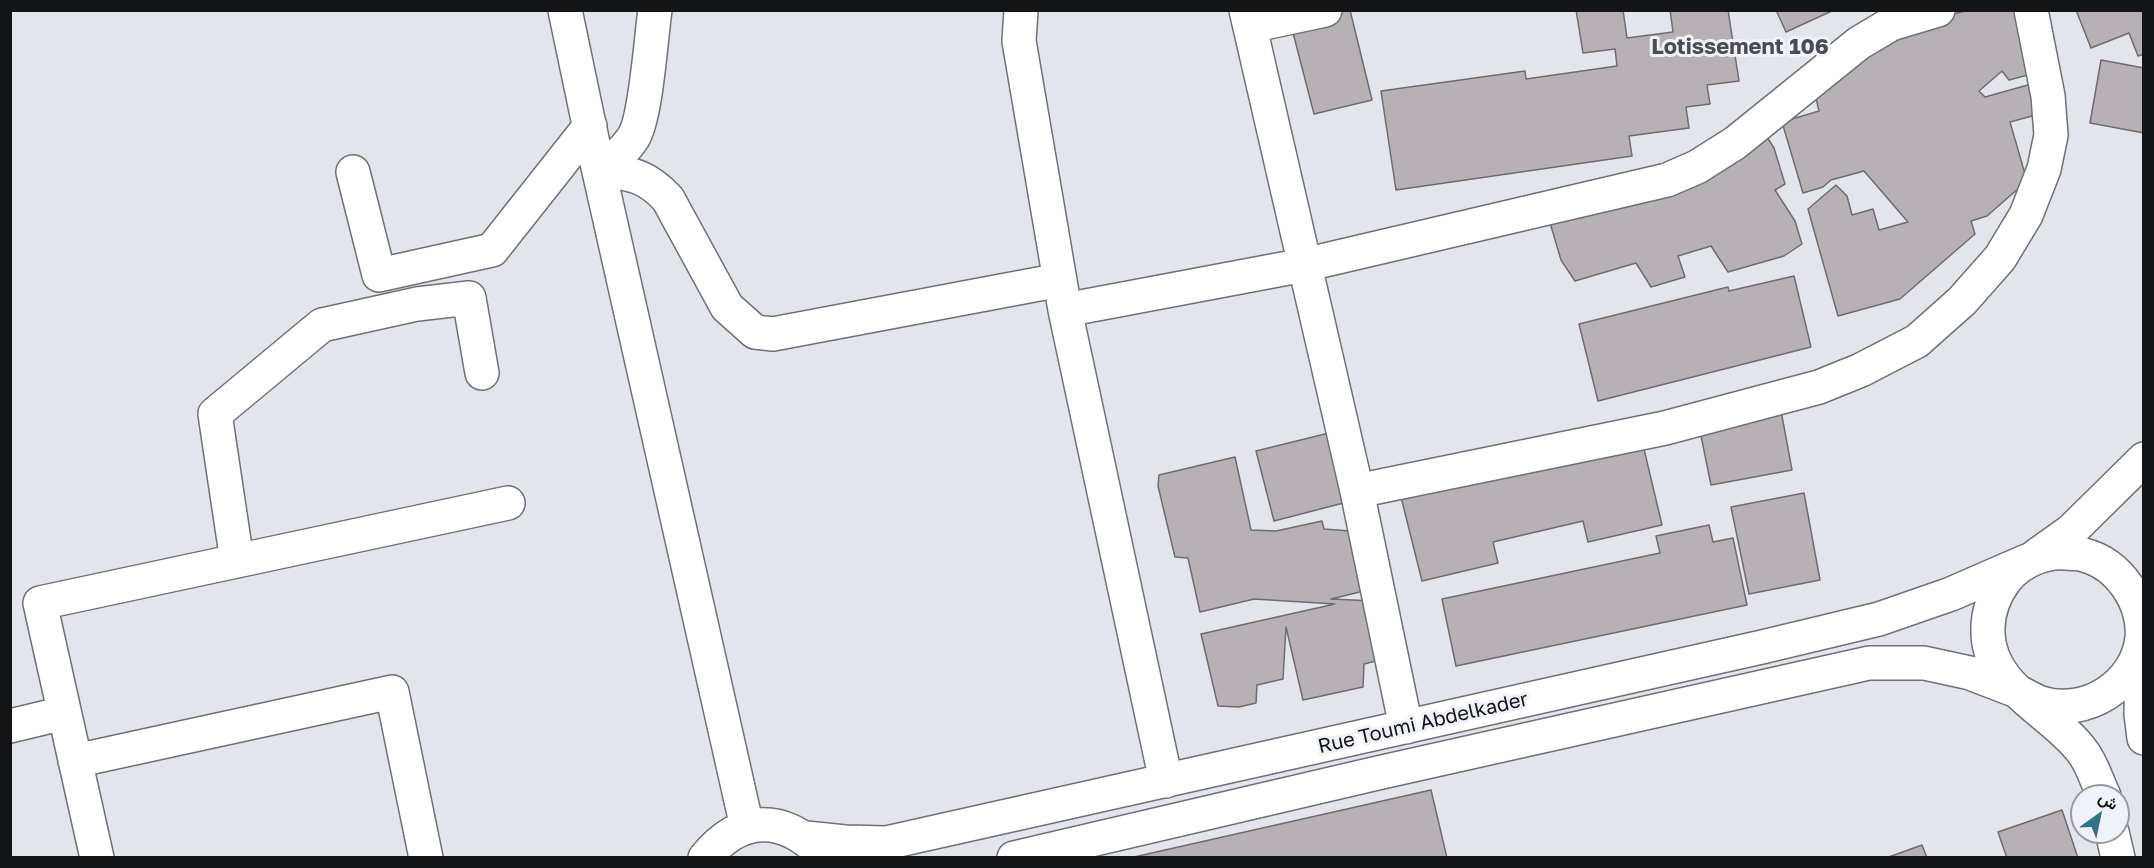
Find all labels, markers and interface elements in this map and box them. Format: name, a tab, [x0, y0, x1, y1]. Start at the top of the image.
district label: Lotissement 106	[1651, 34, 1829, 60]
street label: Rue Toumi Abdelkader	[1316, 687, 1530, 759]
north arrow	[2070, 784, 2130, 844]
text: ش	[2095, 787, 2122, 814]

